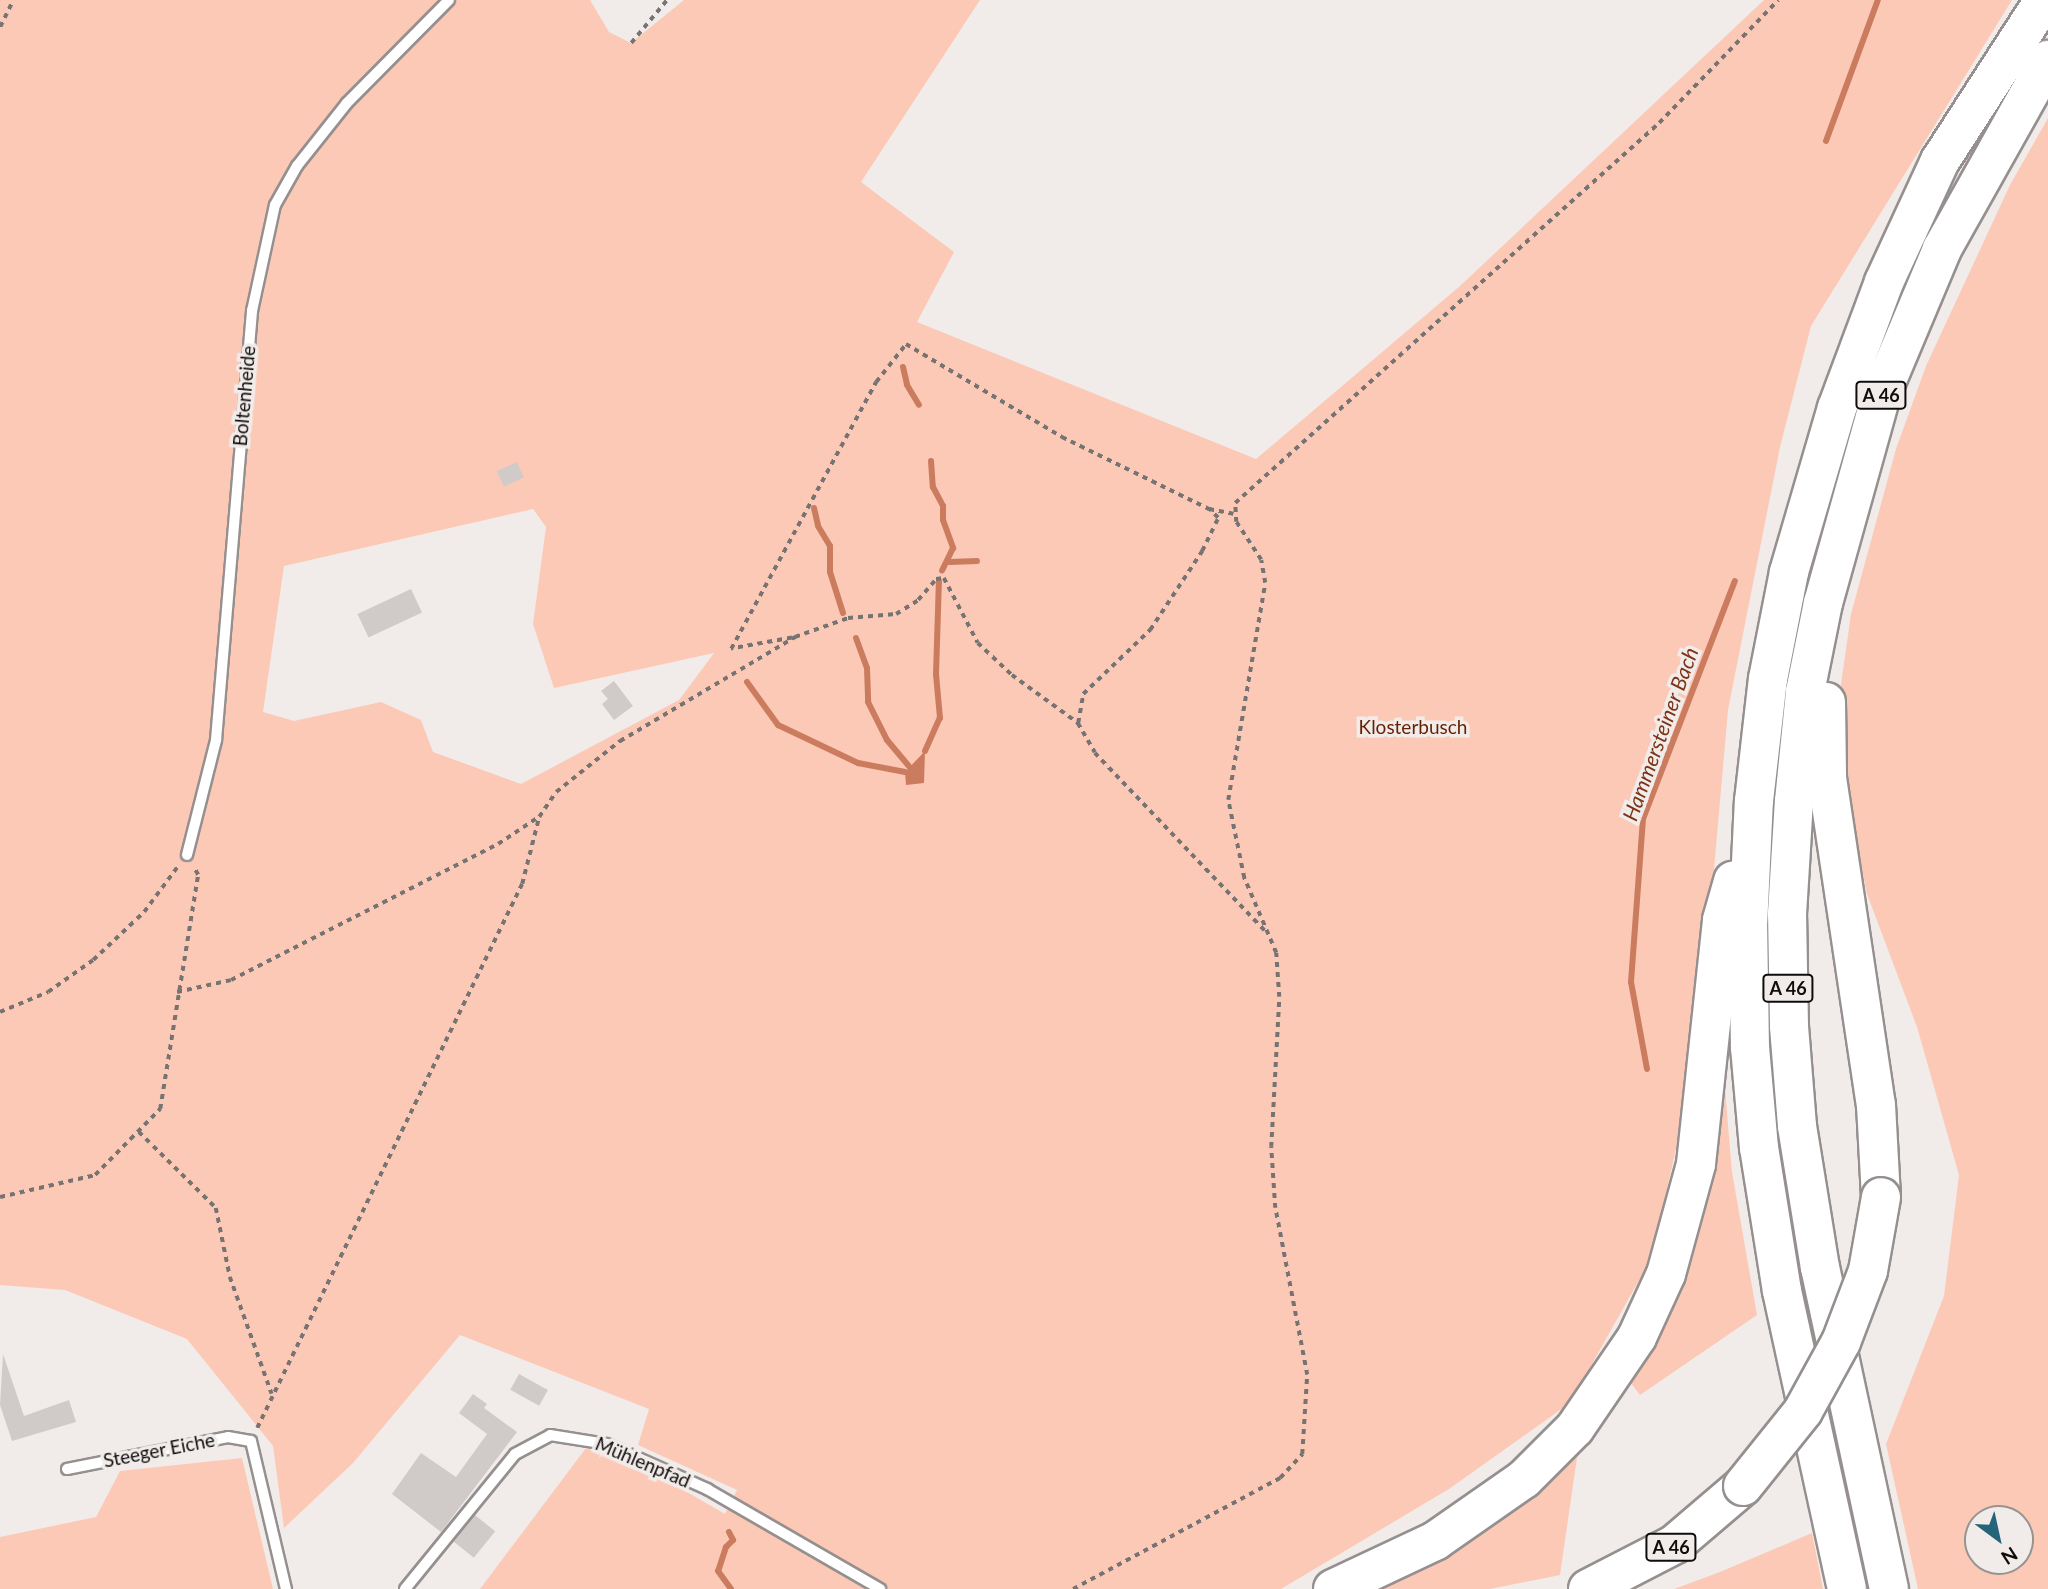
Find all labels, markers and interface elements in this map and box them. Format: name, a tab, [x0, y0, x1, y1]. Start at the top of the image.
street label: Boltenheide	[228, 345, 260, 447]
road number: A 46	[1855, 380, 1907, 410]
water label: Hammersteiner Bach	[1617, 644, 1703, 824]
park label: Klosterbusch	[1359, 716, 1467, 738]
road number: A 46	[1762, 973, 1814, 1002]
street label: Steeger Eiche	[101, 1428, 217, 1472]
street label: Mühlenpfad	[592, 1432, 694, 1492]
north arrow	[1964, 1505, 2034, 1575]
road number: A 46	[1645, 1532, 1697, 1562]
text: N	[1997, 1543, 2022, 1570]

